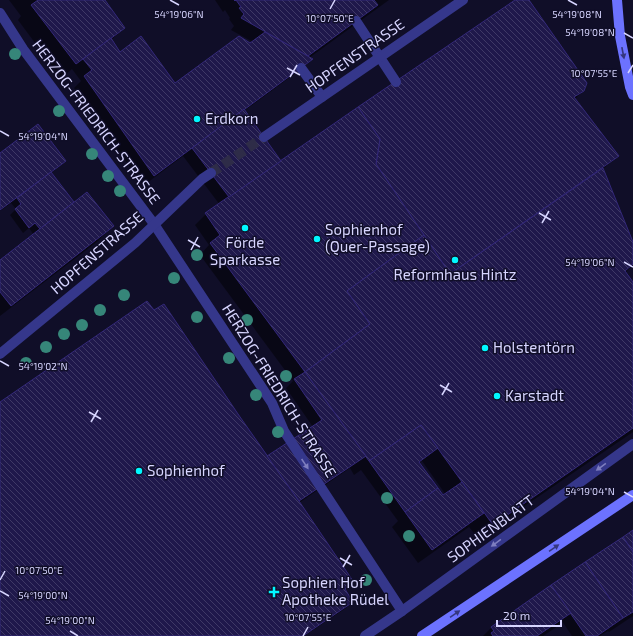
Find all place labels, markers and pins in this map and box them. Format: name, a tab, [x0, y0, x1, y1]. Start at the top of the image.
place label: Erdkorn	[205, 109, 259, 127]
marker: Erdkorn	[192, 114, 202, 124]
place label: Sophienhof (Quer-Passage)	[325, 220, 430, 256]
marker: Förde Sparkasse	[240, 223, 250, 233]
place label: Förde Sparkasse	[210, 233, 280, 268]
marker: Sophienhof (Quer-Passage)	[312, 234, 322, 244]
marker: Reformhaus Hintz	[450, 255, 460, 265]
place label: Reformhaus Hintz	[394, 265, 516, 283]
place label: Holstentörn	[493, 338, 575, 356]
marker: Holstentörn	[480, 343, 490, 353]
place label: Karstadt	[505, 386, 564, 404]
marker: Karstadt	[492, 391, 502, 401]
place label: Sophienhof	[147, 461, 225, 479]
marker: Sophienhof	[134, 466, 144, 476]
place label: Sophien Hof Apotheke Rüdel	[282, 573, 389, 608]
marker: Sophien Hof Apotheke Rüdel	[269, 587, 279, 597]

